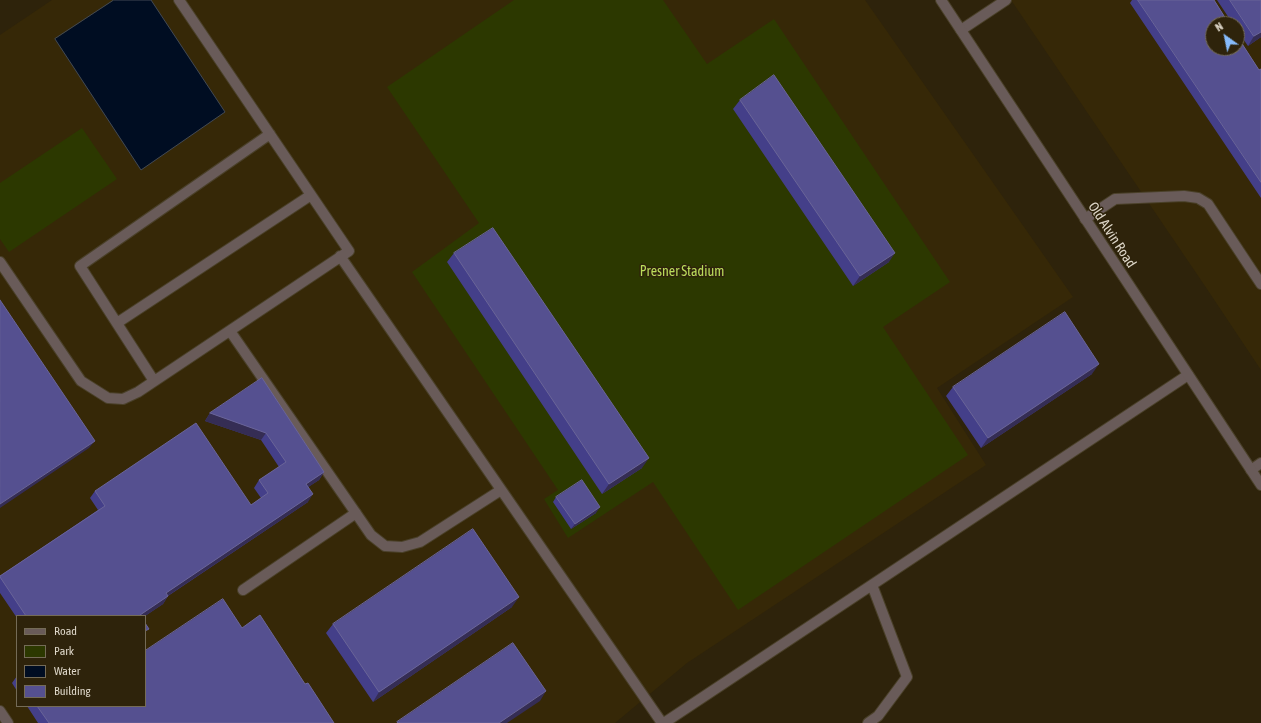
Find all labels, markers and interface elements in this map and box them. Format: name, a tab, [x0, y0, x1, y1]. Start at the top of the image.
north arrow	[1205, 16, 1245, 56]
text: N	[1213, 20, 1225, 34]
street label: Old Alvin Road	[1084, 199, 1140, 271]
park label: Presner Stadium	[640, 264, 724, 280]
legend	[16, 615, 146, 707]
text: Road	[54, 624, 77, 638]
text: Park	[54, 644, 74, 658]
text: Water	[54, 664, 80, 678]
text: Building	[54, 684, 91, 698]

